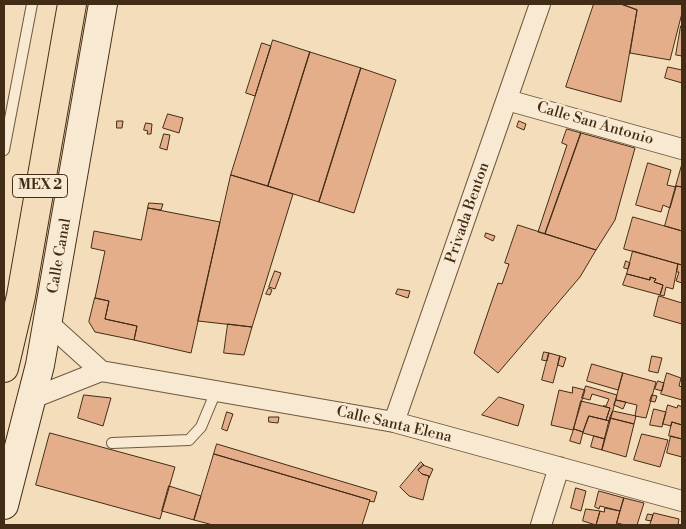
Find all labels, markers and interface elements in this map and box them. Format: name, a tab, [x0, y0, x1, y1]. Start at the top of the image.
street label: Calle San Antonio	[534, 99, 656, 149]
street label: Privada Benton	[442, 160, 494, 266]
road number: MEX 2	[12, 175, 68, 198]
street label: Calle Canal	[45, 217, 75, 295]
street label: Calle Santa Elena	[335, 403, 453, 447]

